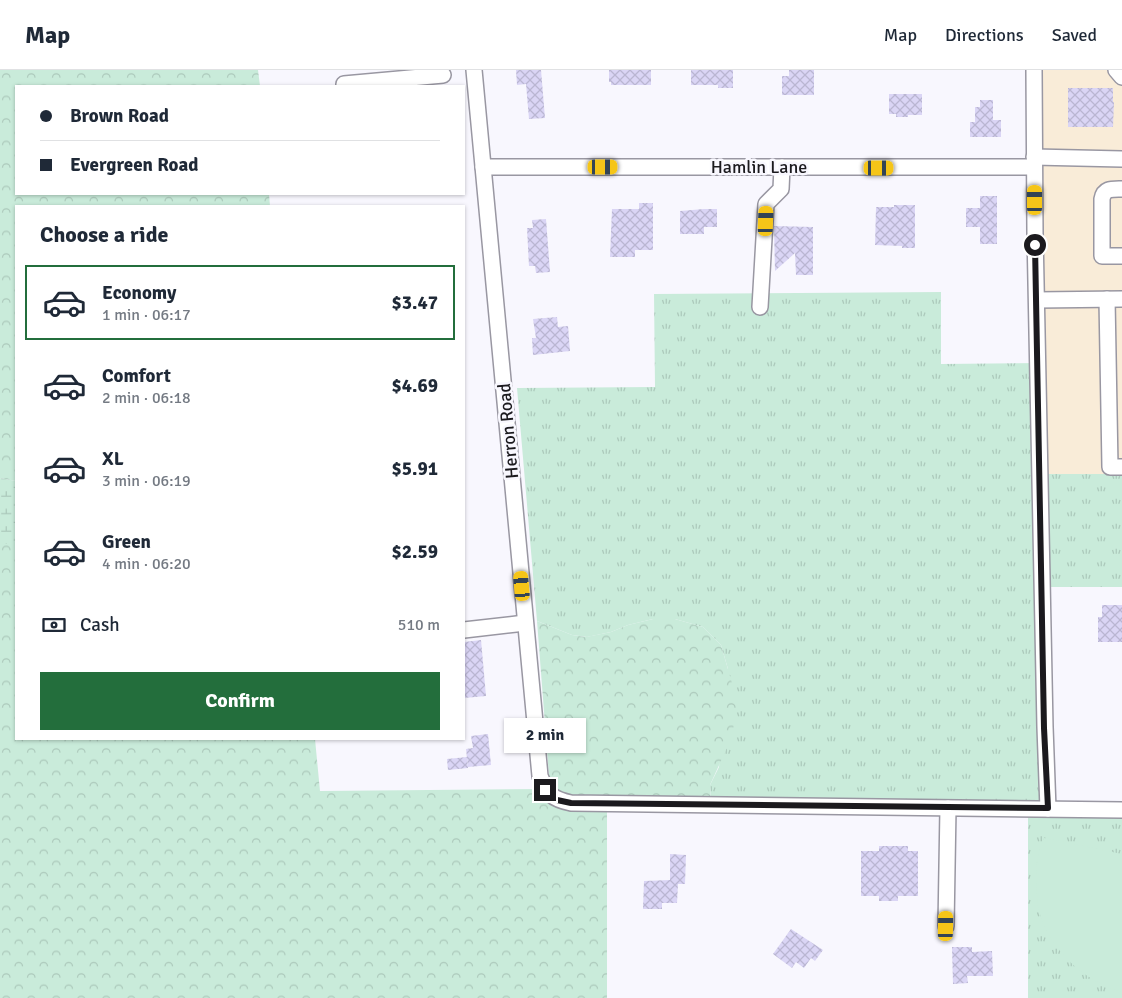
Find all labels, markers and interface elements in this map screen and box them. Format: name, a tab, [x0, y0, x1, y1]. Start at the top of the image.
text: Map	[25, 20, 70, 50]
text: Map	[884, 24, 917, 46]
text: Directions	[945, 24, 1024, 46]
text: Saved	[1052, 24, 1097, 46]
text: Brown Road	[70, 104, 169, 128]
text: Evergreen Road	[70, 153, 198, 177]
street label: Hamlin Lane	[711, 156, 807, 178]
car	[588, 160, 618, 175]
car	[864, 161, 894, 176]
car	[1027, 185, 1042, 215]
car	[757, 206, 774, 236]
text: Choose a ride	[40, 221, 168, 248]
route start	[1024, 234, 1046, 256]
icon: car	[42, 280, 87, 325]
text: Economy	[102, 281, 176, 305]
text: $3.47	[392, 291, 438, 315]
text: 1 min · 06:17	[102, 305, 191, 325]
icon: car	[42, 363, 87, 408]
text: Comfort	[102, 364, 171, 388]
text: $4.69	[392, 374, 438, 398]
street label: Herron Road	[493, 382, 523, 480]
text: 2 min · 06:18	[102, 388, 191, 408]
icon: car	[42, 446, 87, 491]
text: XL	[102, 447, 124, 471]
text: $5.91	[392, 457, 438, 481]
text: 3 min · 06:19	[102, 471, 191, 491]
icon: car	[42, 529, 87, 574]
text: Green	[102, 530, 151, 554]
text: $2.59	[392, 540, 438, 564]
text: 4 min · 06:20	[102, 554, 191, 574]
car	[513, 570, 530, 602]
icon: cash	[40, 611, 68, 639]
text: Cash	[80, 613, 120, 637]
text: 510 m	[398, 615, 440, 635]
button: Confirm	[40, 672, 440, 730]
callout: 2 min	[504, 718, 586, 752]
text: 2 min	[526, 725, 564, 745]
route end	[534, 779, 556, 801]
car	[938, 911, 953, 941]

